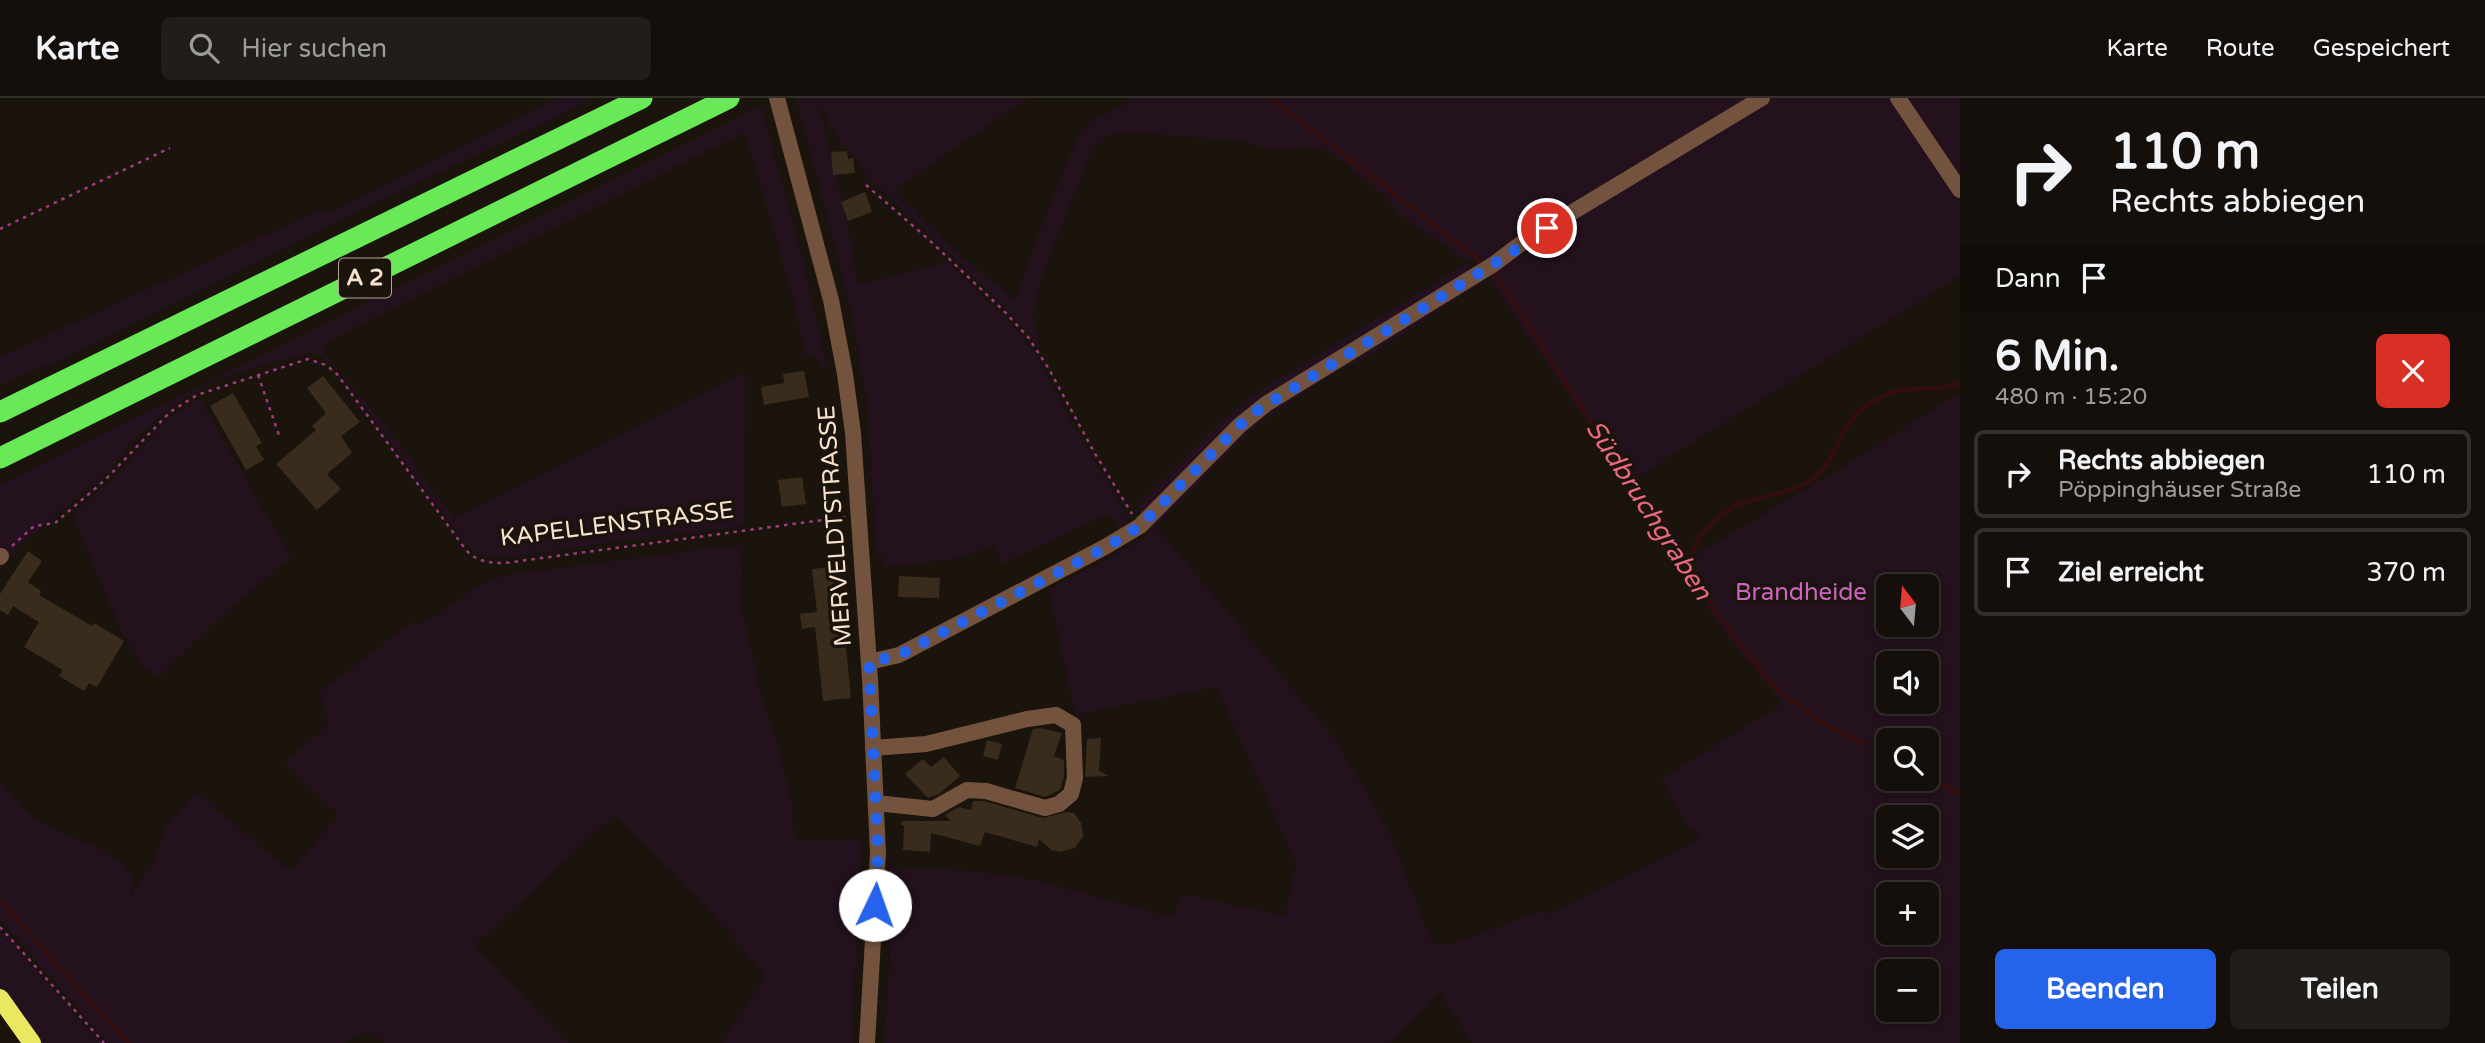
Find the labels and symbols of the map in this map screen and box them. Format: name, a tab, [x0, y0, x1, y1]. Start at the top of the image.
pin	[1517, 198, 1577, 258]
road number: A 2	[339, 258, 391, 298]
street label: MERVELDTSTRASSE	[812, 404, 858, 648]
water label: Südbruchgraben	[1579, 414, 1719, 607]
street label: KAPELLENSTRASSE	[498, 495, 736, 553]
north arrow	[1876, 574, 1939, 637]
park label: Brandheide	[1735, 578, 1867, 607]
position arrow	[838, 868, 912, 942]

